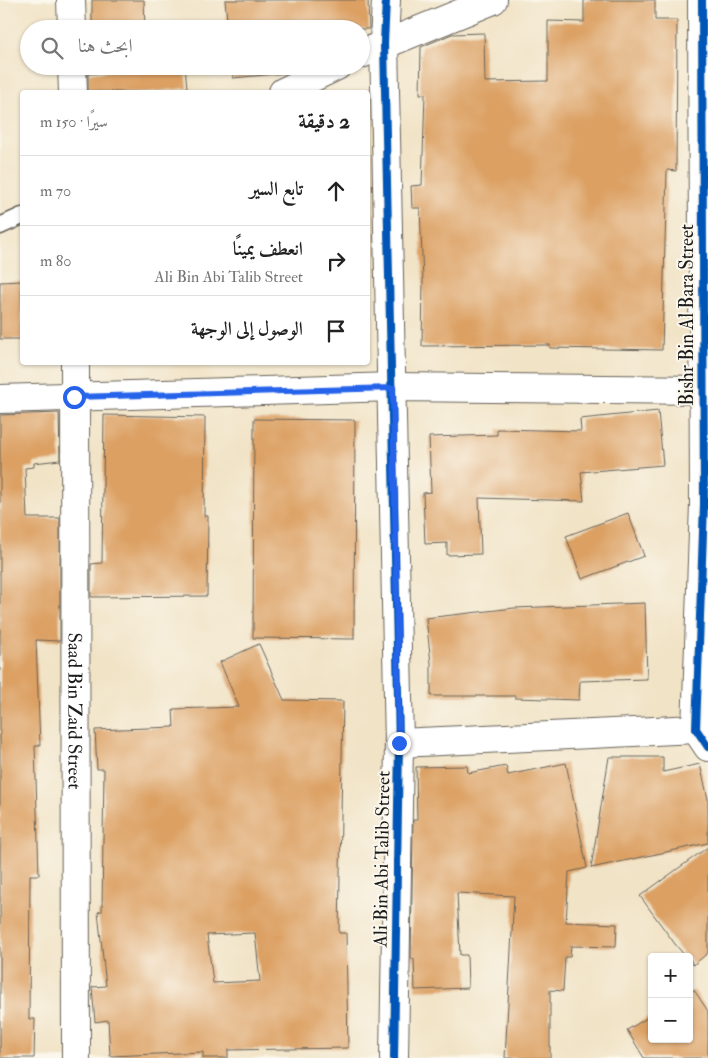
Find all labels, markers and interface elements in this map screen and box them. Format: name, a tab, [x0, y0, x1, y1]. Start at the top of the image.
search box	[20, 20, 370, 75]
icon: search	[38, 34, 66, 62]
text: ابحث هنا	[78, 34, 133, 58]
text: 2 دقيقة	[298, 108, 350, 135]
text: سيرًا · 150 m	[40, 112, 108, 132]
text: تابع السير	[249, 177, 303, 201]
icon: ahead	[322, 177, 350, 205]
text: 70 m	[40, 181, 71, 201]
street label: Bishr Bin Al Bara Street	[675, 224, 699, 406]
text: انعطف يمينًا	[233, 237, 303, 261]
icon: right	[322, 247, 350, 275]
text: 80 m	[40, 251, 72, 271]
text: Ali Bin Abi Talib Street	[155, 267, 303, 287]
text: الوصول إلى الوجهة	[191, 317, 303, 341]
icon: arrive	[322, 317, 350, 345]
route start	[63, 386, 86, 409]
street label: Saad Bin Zaid Street	[62, 632, 87, 790]
route end	[388, 732, 411, 755]
street label: Ali Bin Abi Talib Street	[368, 771, 396, 948]
map controls	[648, 953, 693, 1043]
button: +	[648, 953, 693, 998]
button: −	[648, 998, 693, 1043]

